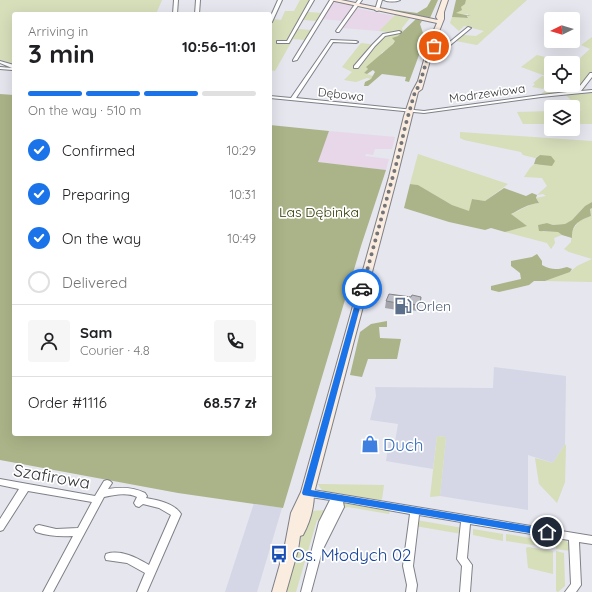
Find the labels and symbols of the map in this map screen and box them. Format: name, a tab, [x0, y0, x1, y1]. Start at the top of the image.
north arrow	[544, 12, 580, 48]
pin	[417, 29, 451, 63]
street label: Modrzewiowa	[448, 80, 526, 106]
street label: Dębowa	[317, 84, 365, 104]
park label: Las Dębinka	[279, 203, 359, 221]
courier	[342, 269, 382, 309]
fuel station icon: Orlen	[393, 296, 413, 316]
place label: Orlen	[416, 297, 451, 315]
shop icon: Duch	[360, 434, 380, 454]
place label: Duch	[383, 434, 423, 455]
street label: Szafirowa	[12, 459, 92, 493]
pin	[530, 515, 564, 549]
bus stop icon: Os. Młodych 02	[269, 544, 289, 564]
place label: Os. Młodych 02	[292, 544, 411, 565]

